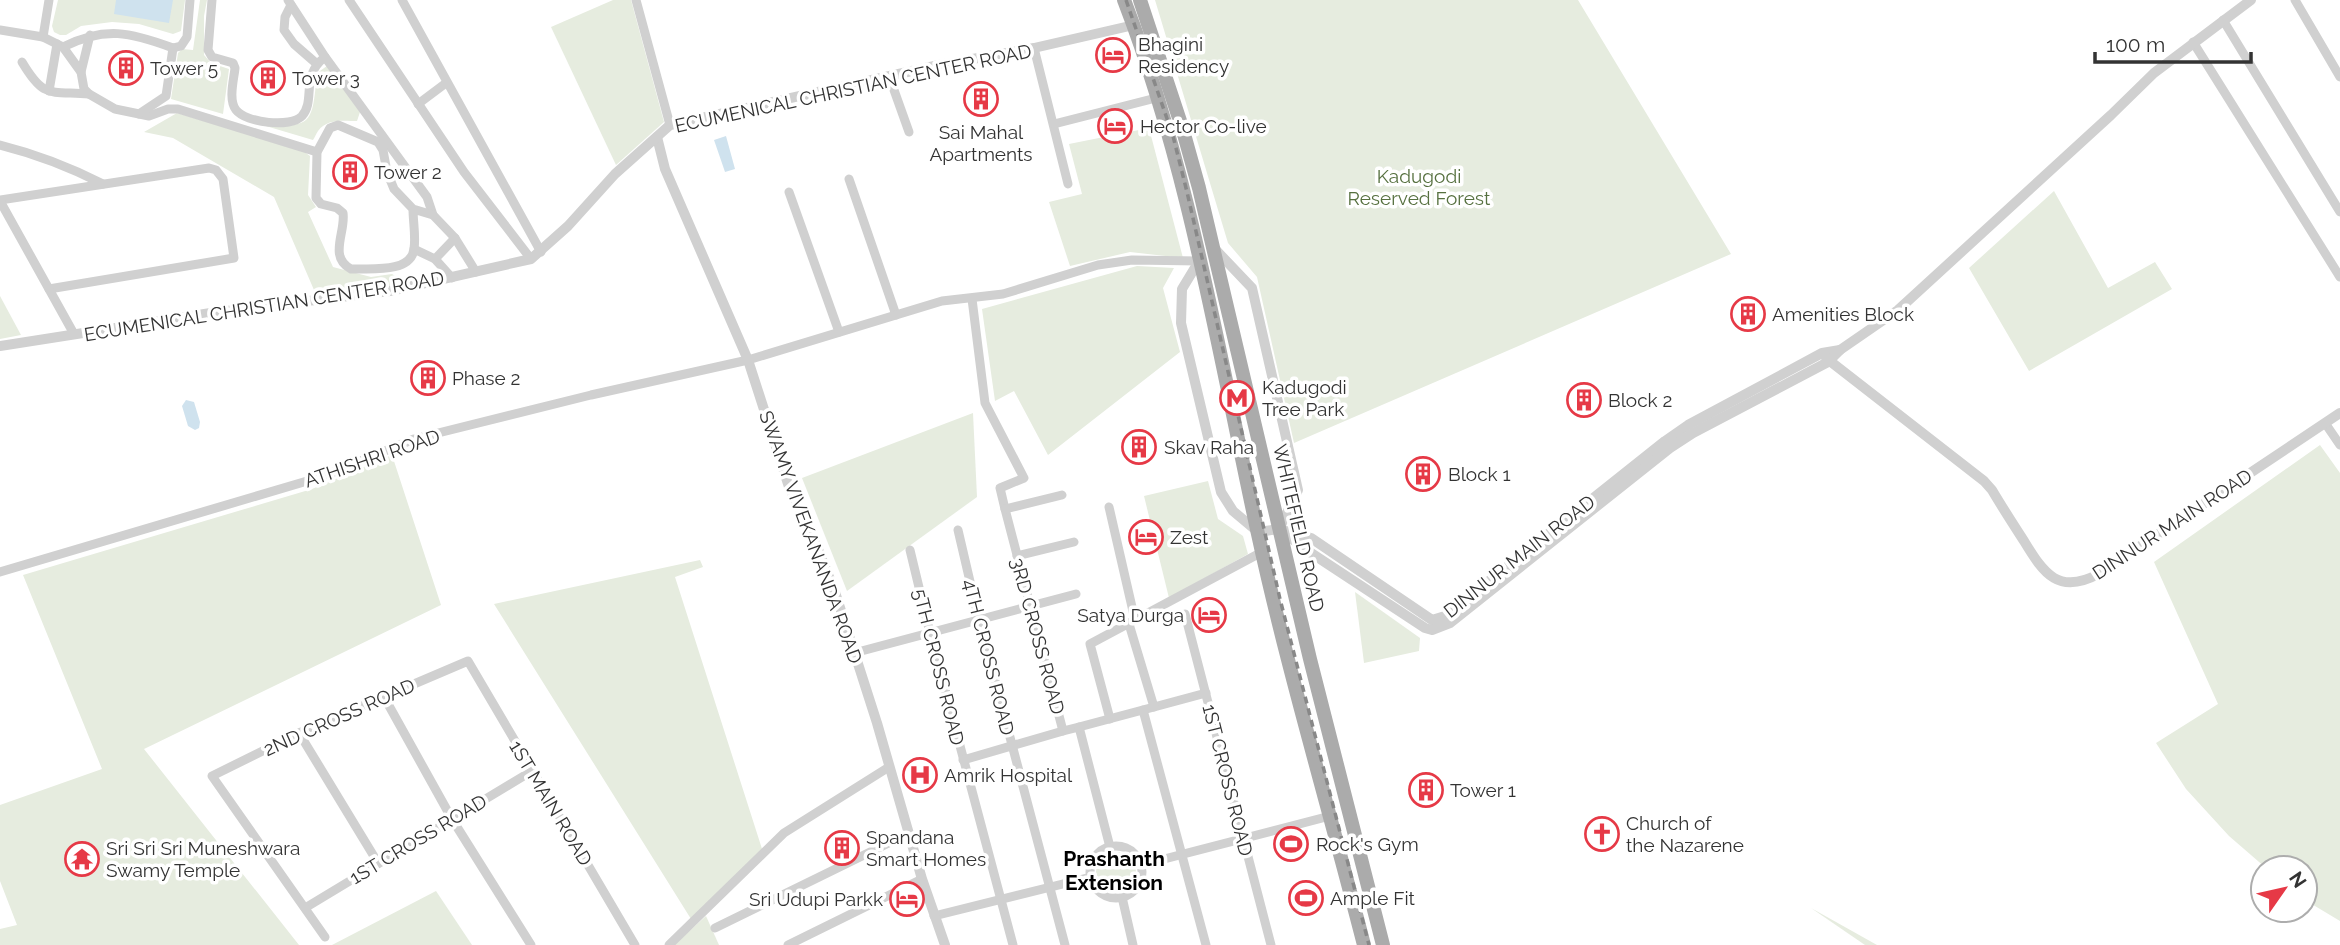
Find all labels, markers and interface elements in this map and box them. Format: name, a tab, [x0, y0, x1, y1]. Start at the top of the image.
scale bar	[2095, 21, 2251, 65]
text: 100 m	[2106, 32, 2165, 57]
place label: Bhagini Residency	[1138, 33, 1229, 77]
hotel icon: Bhagini Residency	[1094, 36, 1132, 74]
street label: ECUMENICAL CHRISTIAN CENTER ROAD	[673, 39, 1033, 137]
building icon: Tower 5	[107, 49, 145, 87]
place label: Tower 5	[150, 57, 218, 79]
building icon: Tower 3	[249, 59, 287, 97]
place label: Tower 3	[292, 67, 360, 89]
building icon: Sai Mahal Apartments	[962, 80, 1000, 118]
hotel icon: Hector Co-live	[1096, 107, 1134, 145]
place label: Hector Co-live	[1140, 115, 1267, 137]
place label: Sai Mahal Apartments	[929, 121, 1033, 165]
building icon: Tower 2	[331, 153, 369, 191]
place label: Tower 2	[374, 161, 442, 183]
park label: Kadugodi Reserved Forest	[1348, 165, 1491, 209]
street label: ECUMENICAL CHRISTIAN CENTER ROAD	[83, 267, 445, 345]
building icon: Amenities Block	[1729, 295, 1767, 333]
place label: Amenities Block	[1772, 303, 1914, 325]
building icon: Phase 2	[409, 359, 447, 397]
place label: Phase 2	[452, 367, 520, 389]
place label: Kadugodi Tree Park	[1262, 376, 1347, 420]
metro station icon: Kadugodi Tree Park	[1218, 379, 1256, 417]
building icon: Block 2	[1565, 381, 1603, 419]
place label: Block 2	[1608, 389, 1672, 411]
street label: SWAMY VIVEKANANDA ROAD	[755, 408, 867, 666]
street label: ATHISHRI ROAD	[301, 424, 443, 492]
building icon: Skav Raha	[1120, 428, 1158, 466]
place label: Skav Raha	[1164, 436, 1254, 458]
street label: WHITEFIELD ROAD	[1269, 442, 1329, 614]
building icon: Block 1	[1404, 455, 1442, 493]
place label: Block 1	[1448, 463, 1511, 485]
street label: DINNUR MAIN ROAD	[2088, 464, 2256, 584]
street label: DINNUR MAIN ROAD	[1439, 490, 1599, 622]
hotel icon: Zest	[1127, 518, 1165, 556]
place label: Zest	[1170, 526, 1209, 548]
street label: 3RD CROSS ROAD	[1007, 555, 1069, 717]
street label: 4TH CROSS ROAD	[959, 577, 1019, 737]
street label: 5TH CROSS ROAD	[909, 586, 969, 748]
hotel icon: Satya Durga	[1190, 596, 1228, 634]
place label: Satya Durga	[1077, 604, 1184, 626]
street label: 2ND CROSS ROAD	[260, 674, 418, 760]
street label: 1ST CROSS ROAD	[1198, 702, 1258, 858]
street label: 1ST MAIN ROAD	[505, 737, 597, 869]
hospital icon: Amrik Hospital	[901, 756, 939, 794]
place label: Amrik Hospital	[944, 764, 1073, 786]
building icon: Tower 1	[1407, 771, 1445, 809]
place label: Tower 1	[1450, 779, 1516, 801]
street label: 1ST CROSS ROAD	[346, 789, 490, 889]
place label: Church of the Nazarene	[1626, 812, 1744, 856]
church icon: Church of the Nazarene	[1583, 815, 1621, 853]
sports icon: Rock's Gym	[1272, 825, 1310, 863]
place label: Spandana Smart Homes	[866, 826, 986, 870]
building icon: Spandana Smart Homes	[823, 829, 861, 867]
place label: Rock's Gym	[1316, 833, 1419, 855]
place label: Sri Sri Sri Muneshwara Swamy Temple	[106, 837, 300, 881]
temple icon: Sri Sri Sri Muneshwara Swamy Temple	[63, 840, 101, 878]
district label: Prashanth Extension	[1063, 846, 1165, 895]
north arrow	[2249, 854, 2319, 924]
text: N	[2285, 867, 2311, 892]
sports icon: Ample Fit	[1287, 879, 1325, 917]
hotel icon: Sri Udupi Parkk	[888, 880, 926, 918]
place label: Ample Fit	[1330, 887, 1416, 909]
place label: Sri Udupi Parkk	[749, 888, 883, 910]

